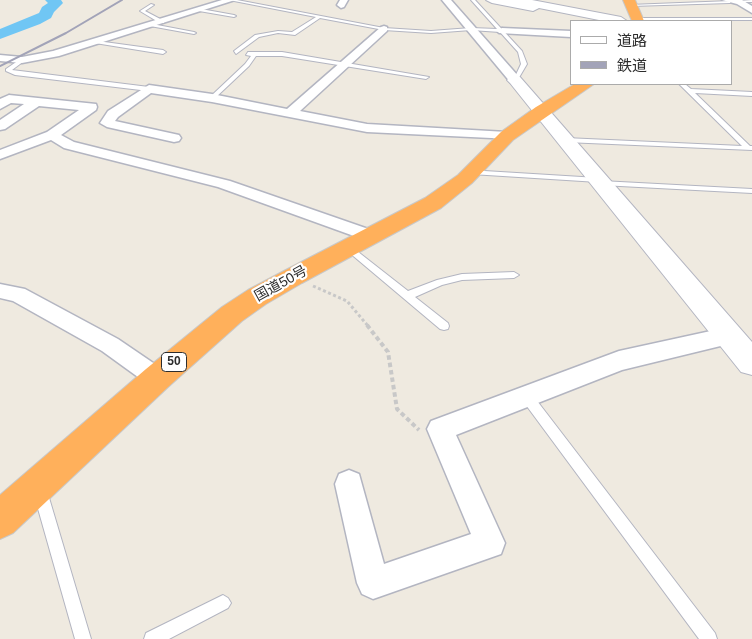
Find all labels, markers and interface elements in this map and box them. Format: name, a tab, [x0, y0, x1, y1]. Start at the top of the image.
legend	[570, 20, 732, 85]
text: 道路	[617, 32, 647, 49]
text: 鉄道	[617, 57, 647, 74]
street label: 国道50号	[252, 263, 310, 305]
road number: 50	[162, 352, 186, 372]

